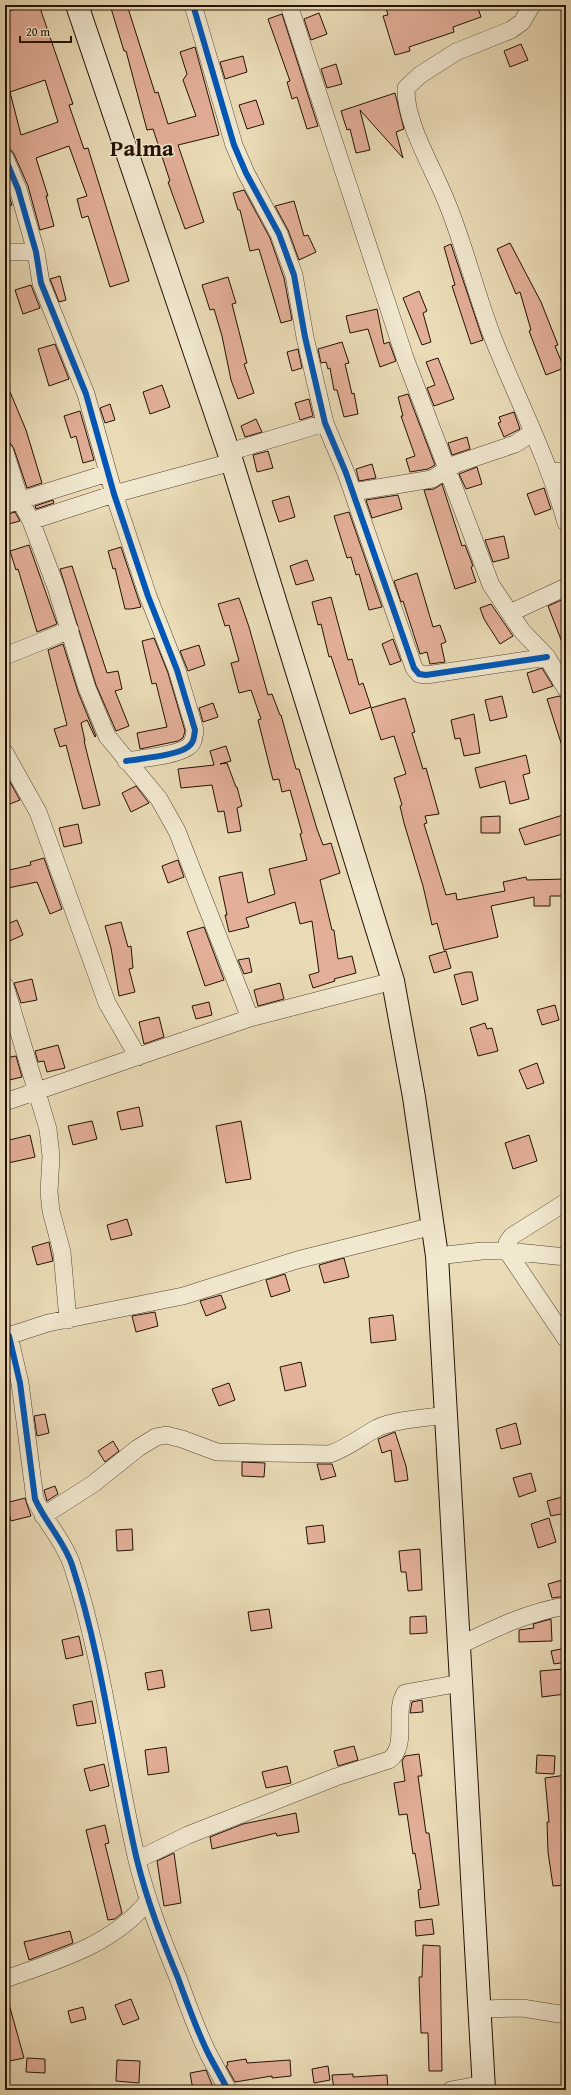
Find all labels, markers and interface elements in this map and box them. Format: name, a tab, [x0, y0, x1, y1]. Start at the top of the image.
scale bar	[20, 18, 71, 44]
text: 20 m	[26, 23, 50, 40]
district label: Palma	[110, 131, 174, 164]

